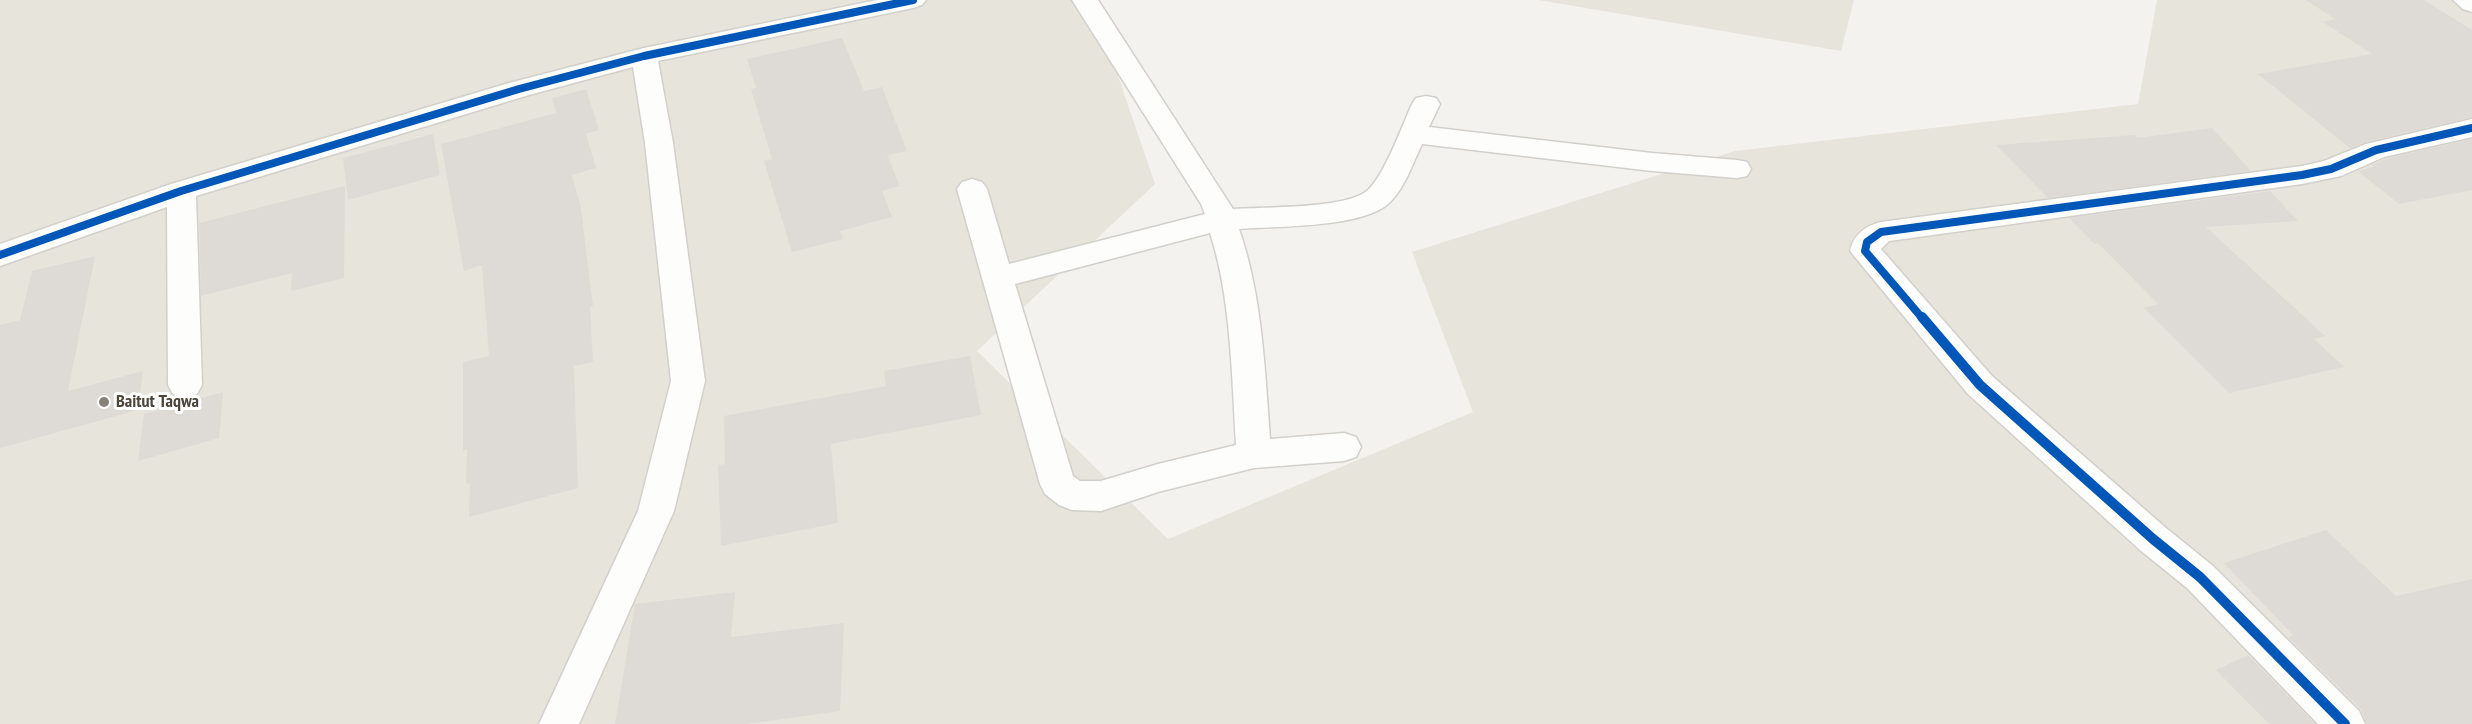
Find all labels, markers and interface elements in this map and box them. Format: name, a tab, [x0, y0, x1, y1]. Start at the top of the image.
place label: Baitut Taqwa	[116, 391, 199, 413]
marker: Baitut Taqwa	[97, 395, 111, 409]

